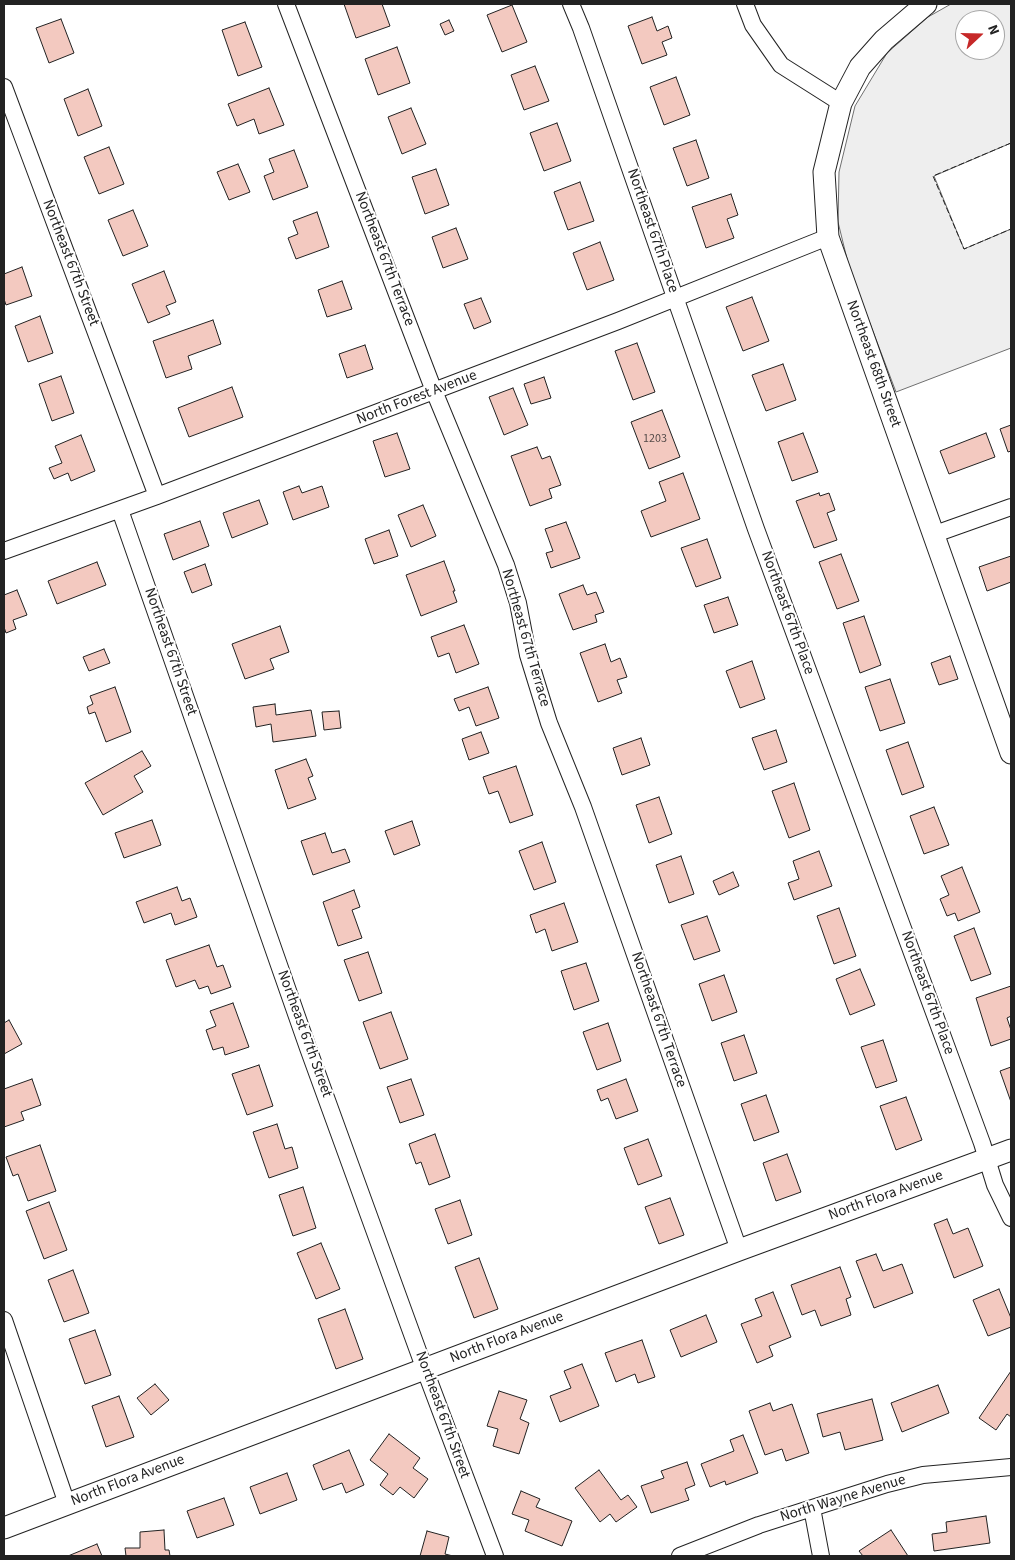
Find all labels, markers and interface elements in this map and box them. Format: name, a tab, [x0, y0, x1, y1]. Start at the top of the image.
north arrow	[955, 10, 1005, 60]
text: N	[982, 22, 1004, 38]
street label: Northeast 67th Place	[622, 167, 682, 295]
street label: Northeast 67th Terrace	[350, 189, 418, 329]
street label: Northeast 67th Street	[38, 197, 102, 329]
street label: Northeast 68th Street	[842, 298, 904, 430]
street label: North Forest Avenue	[354, 367, 480, 429]
house number: 1203	[643, 432, 667, 446]
street label: Northeast 67th Place	[756, 549, 818, 677]
street label: Northeast 67th Terrace	[497, 567, 553, 709]
street label: Northeast 67th Street	[140, 586, 200, 718]
street label: Northeast 67th Place	[896, 929, 958, 1057]
street label: Northeast 67th Terrace	[626, 950, 690, 1090]
street label: Northeast 67th Street	[273, 968, 335, 1100]
street label: North Flora Avenue	[826, 1167, 946, 1225]
street label: North Flora Avenue	[448, 1308, 566, 1368]
street label: Northeast 67th Street	[411, 1349, 473, 1481]
street label: North Flora Avenue	[69, 1451, 187, 1511]
street label: North Wayne Avenue	[778, 1471, 908, 1527]

